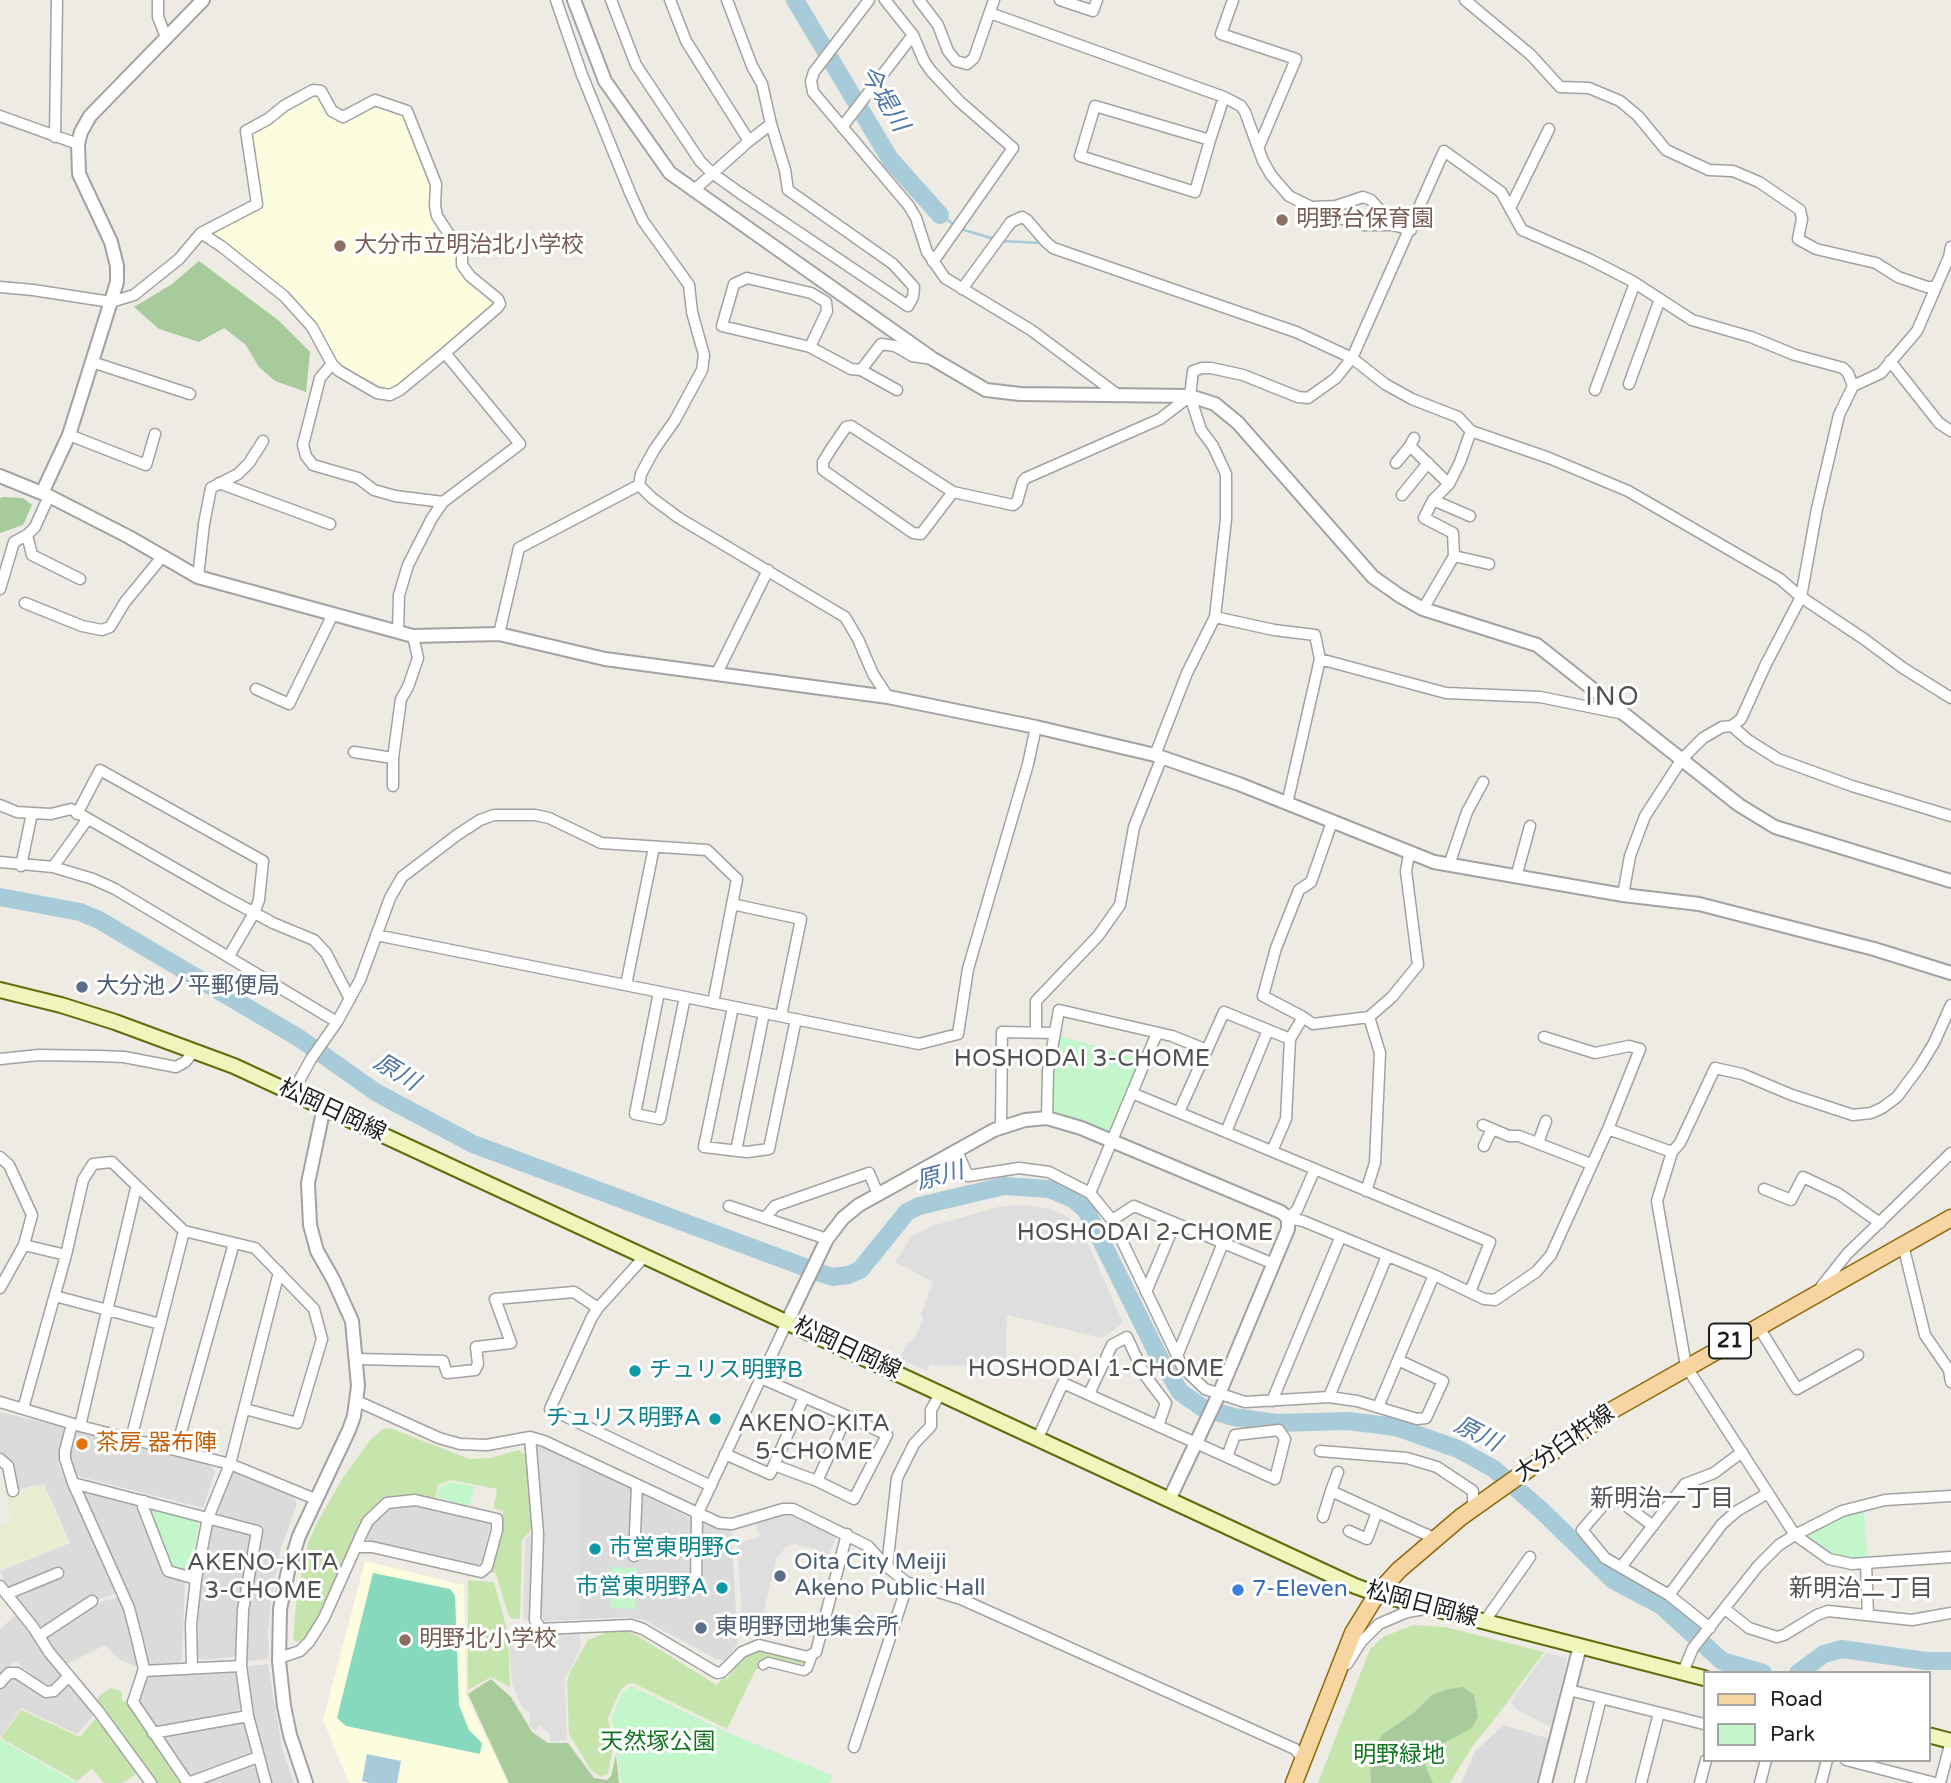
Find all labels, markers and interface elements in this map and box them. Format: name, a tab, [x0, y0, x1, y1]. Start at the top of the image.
water label: 今堤川	[852, 61, 914, 137]
place label: 明野台保育園	[1296, 206, 1434, 234]
marker: 明野台保育園	[1274, 212, 1290, 228]
place label: 大分市立明治北小学校	[354, 232, 584, 260]
marker: 大分市立明治北小学校	[332, 238, 348, 254]
district label: INO	[1586, 682, 1640, 714]
place label: 大分池ノ平郵便局	[96, 973, 280, 1001]
marker: 大分池ノ平郵便局	[74, 979, 90, 995]
district label: HOSHODAI 3-CHOME	[940, 1046, 1224, 1074]
water label: 原川	[368, 1048, 424, 1098]
street label: 松岡日岡線	[274, 1074, 390, 1148]
water label: 原川	[913, 1157, 967, 1197]
district label: HOSHODAI 2-CHOME	[1003, 1220, 1287, 1248]
street label: 松岡日岡線	[789, 1312, 905, 1386]
road number: 21	[1709, 1324, 1751, 1358]
district label: HOSHODAI 1-CHOME	[954, 1356, 1238, 1384]
place label: チュリス明野B	[649, 1357, 803, 1385]
marker: チュリス明野B	[627, 1363, 643, 1379]
street label: 大分臼杵線	[1510, 1400, 1620, 1488]
place label: チュリス明野A	[546, 1405, 701, 1433]
marker: チュリス明野A	[707, 1411, 723, 1427]
district label: AKENO-KITA 5-CHOME	[729, 1411, 899, 1467]
water label: 原川	[1449, 1411, 1505, 1459]
place label: 茶房 器布陣	[96, 1430, 217, 1458]
marker: 茶房 器布陣	[74, 1436, 90, 1452]
district label: 新明治一丁目	[1590, 1486, 1734, 1514]
place label: 市営東明野C	[609, 1535, 740, 1563]
marker: 市営東明野C	[587, 1541, 603, 1557]
place label: Oita City Meiji Akeno Public Hall	[794, 1549, 986, 1603]
district label: AKENO-KITA 3-CHOME	[178, 1550, 348, 1606]
marker: Oita City Meiji Akeno Public Hall	[772, 1568, 788, 1584]
place label: 市営東明野A	[576, 1574, 708, 1602]
place label: 7-Eleven	[1252, 1576, 1348, 1604]
district label: 新明治二丁目	[1789, 1576, 1933, 1604]
street label: 松岡日岡線	[1363, 1577, 1481, 1633]
marker: 市営東明野A	[714, 1580, 730, 1596]
marker: 7-Eleven	[1230, 1582, 1246, 1598]
place label: 東明野団地集会所	[715, 1614, 899, 1642]
marker: 東明野団地集会所	[693, 1620, 709, 1636]
place label: 明野北小学校	[419, 1626, 557, 1654]
marker: 明野北小学校	[397, 1632, 413, 1648]
legend	[1702, 1671, 1930, 1762]
text: Road	[1770, 1687, 1823, 1712]
text: Park	[1770, 1722, 1815, 1747]
park label: 天然塚公園	[601, 1729, 715, 1757]
park label: 明野緑地	[1353, 1742, 1445, 1770]

